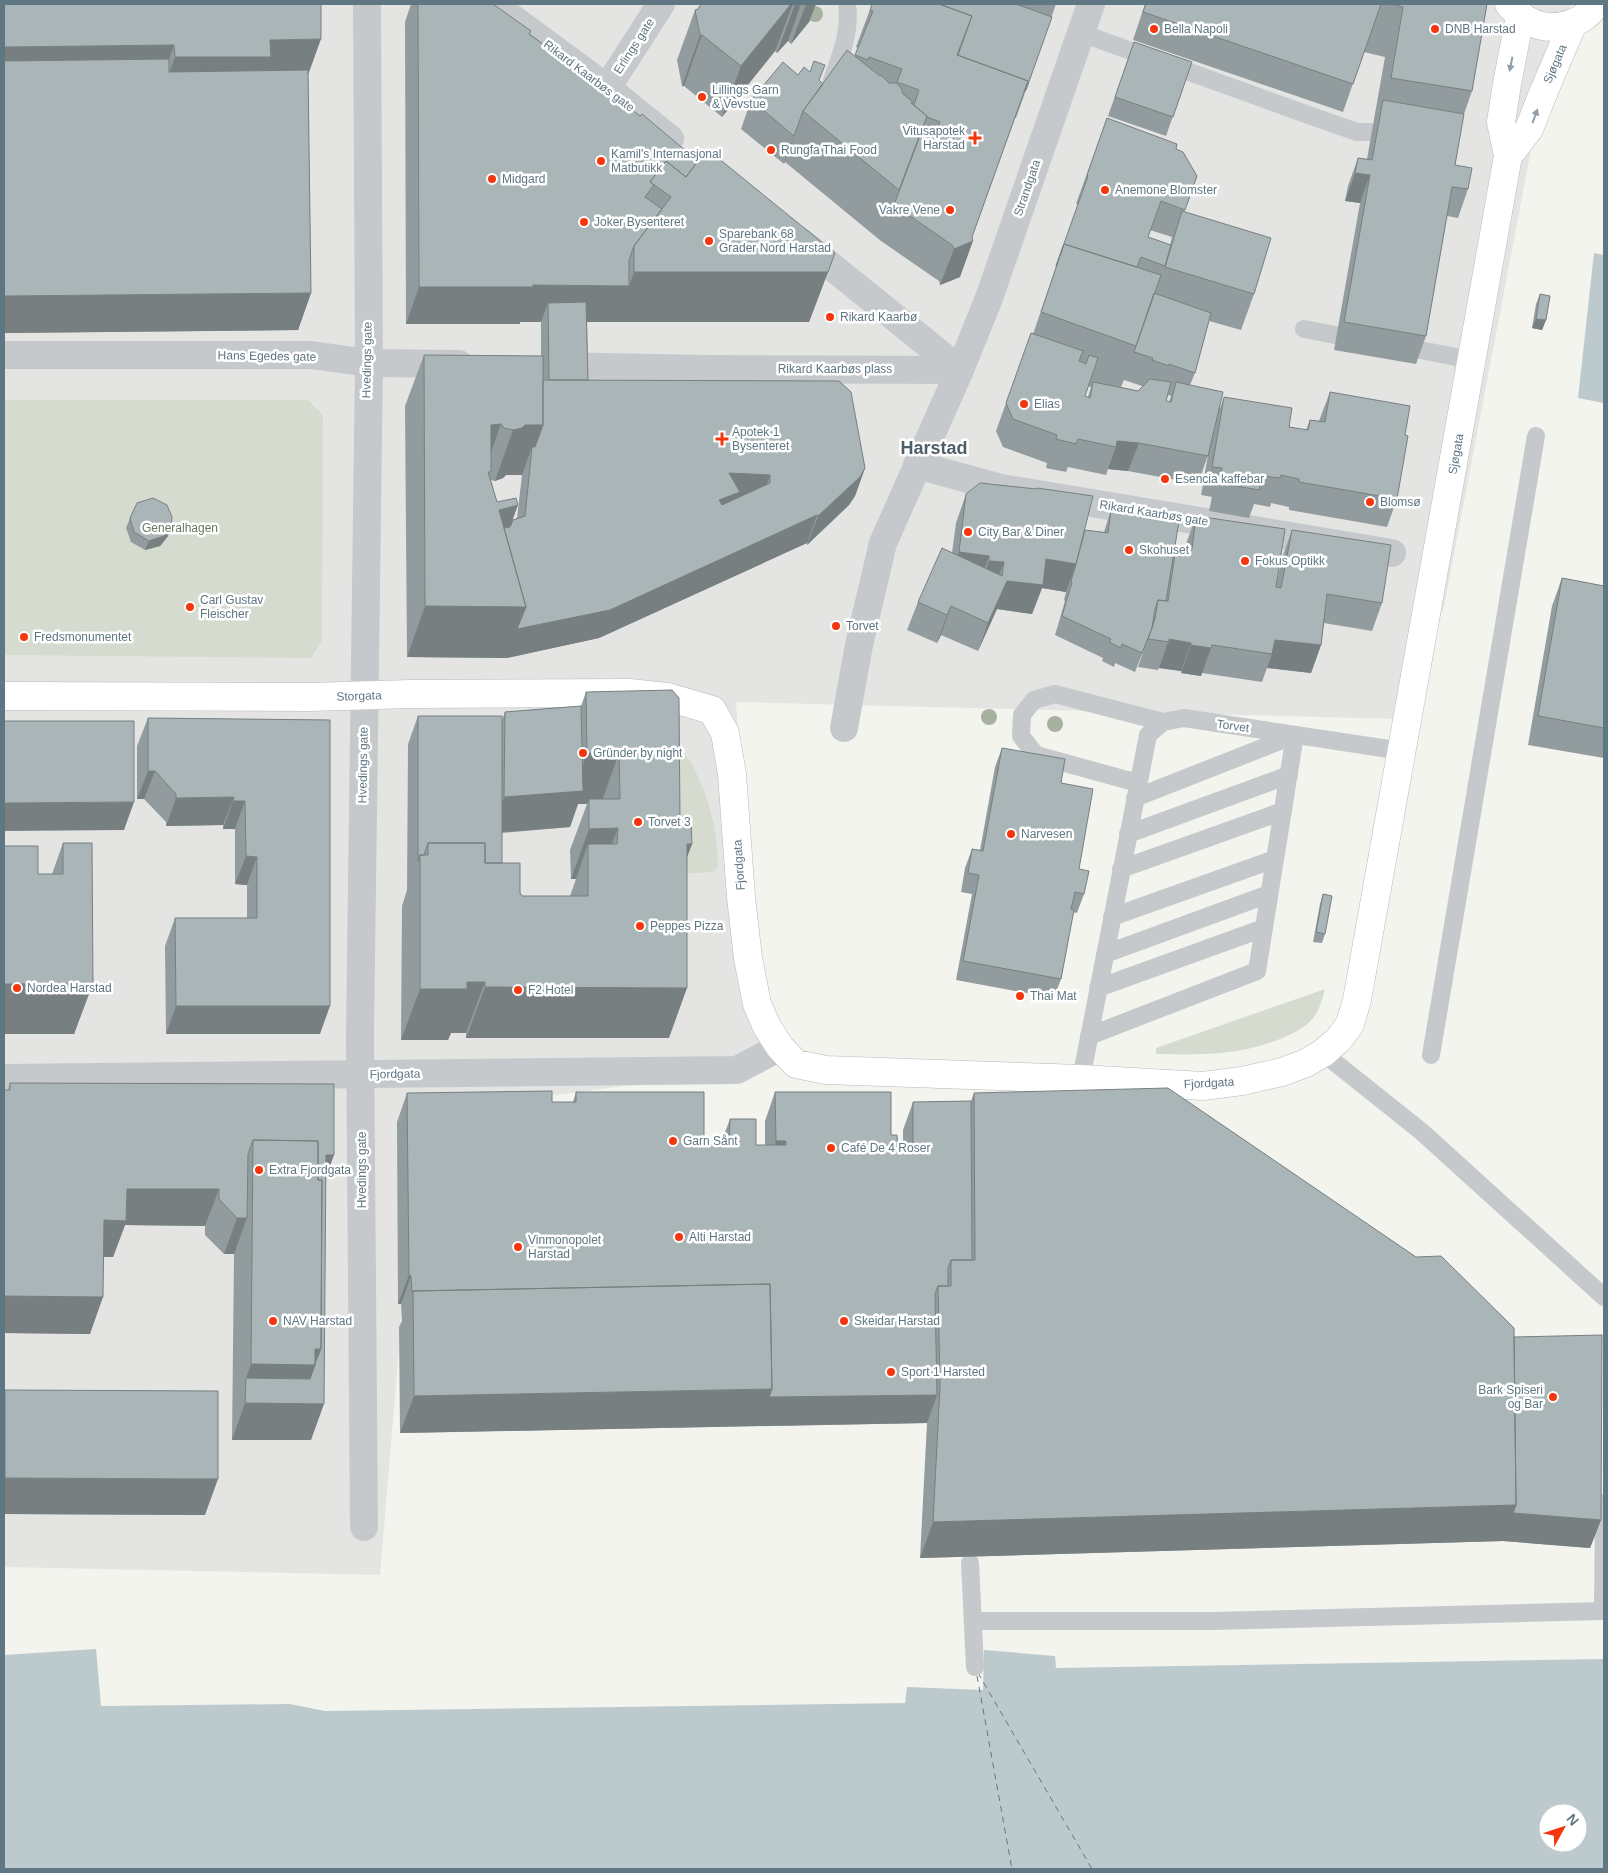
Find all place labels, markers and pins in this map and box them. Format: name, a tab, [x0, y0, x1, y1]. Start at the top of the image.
place label: Bella Napoli	[1164, 22, 1228, 36]
place label: DNB Harstad	[1445, 22, 1516, 36]
marker: Bella Napoli	[1148, 23, 1160, 35]
marker: DNB Harstad	[1429, 23, 1441, 35]
place label: Lillings Garn & Vevstue	[712, 83, 779, 111]
marker: Lillings Garn & Vevstue	[696, 91, 708, 103]
place label: Vitusapotek Harstad	[903, 124, 966, 152]
marker: Vitusapotek Harstad	[969, 132, 981, 144]
place label: Rungfa Thai Food	[781, 143, 877, 157]
marker: Rungfa Thai Food	[765, 144, 777, 156]
place label: Kamil's Internasjonal Matbutikk	[611, 147, 721, 175]
marker: Kamil's Internasjonal Matbutikk	[595, 155, 607, 167]
place label: Midgard	[502, 172, 545, 186]
marker: Midgard	[486, 173, 498, 185]
place label: Anemone Blomster	[1115, 183, 1217, 197]
marker: Anemone Blomster	[1099, 184, 1111, 196]
place label: Vakre Vene	[879, 203, 940, 217]
marker: Vakre Vene	[944, 204, 956, 216]
place label: Joker Bysenteret	[594, 215, 685, 229]
marker: Joker Bysenteret	[578, 216, 590, 228]
place label: Sparebank 68 Grader Nord Harstad	[719, 227, 831, 255]
marker: Sparebank 68 Grader Nord Harstad	[703, 235, 715, 247]
place label: Rikard Kaarbø	[840, 310, 918, 324]
marker: Rikard Kaarbø	[824, 311, 836, 323]
place label: Elias	[1034, 397, 1060, 411]
marker: Elias	[1018, 398, 1030, 410]
place label: Apotek 1 Bysenteret	[732, 425, 790, 453]
marker: Apotek 1 Bysenteret	[716, 433, 728, 445]
place label: Esencia kaffebar	[1175, 472, 1264, 486]
marker: Esencia kaffebar	[1159, 473, 1171, 485]
place label: Blomsø	[1380, 495, 1421, 509]
marker: Blomsø	[1364, 496, 1376, 508]
place label: City Bar & Diner	[978, 525, 1064, 539]
marker: City Bar & Diner	[962, 526, 974, 538]
place label: Skohuset	[1139, 543, 1190, 557]
marker: Skohuset	[1123, 544, 1135, 556]
place label: Fokus Optikk	[1255, 554, 1326, 568]
marker: Fokus Optikk	[1239, 555, 1251, 567]
place label: Carl Gustav Fleischer	[200, 593, 263, 621]
marker: Carl Gustav Fleischer	[184, 601, 196, 613]
place label: Torvet	[846, 619, 879, 633]
marker: Torvet	[830, 620, 842, 632]
place label: Fredsmonumentet	[34, 630, 132, 644]
marker: Fredsmonumentet	[18, 631, 30, 643]
place label: Gründer by night	[593, 746, 683, 760]
marker: Gründer by night	[577, 747, 589, 759]
place label: Torvet 3	[648, 815, 691, 829]
marker: Torvet 3	[632, 816, 644, 828]
place label: Narvesen	[1021, 827, 1072, 841]
marker: Narvesen	[1005, 828, 1017, 840]
place label: Peppes Pizza	[650, 919, 724, 933]
marker: Peppes Pizza	[634, 920, 646, 932]
place label: Nordea Harstad	[27, 981, 112, 995]
marker: Nordea Harstad	[11, 982, 23, 994]
place label: F2 Hotel	[528, 983, 573, 997]
marker: F2 Hotel	[512, 984, 524, 996]
place label: Thai Mat	[1030, 989, 1077, 1003]
marker: Thai Mat	[1014, 990, 1026, 1002]
place label: Garn Sånt	[683, 1134, 738, 1148]
marker: Garn Sånt	[667, 1135, 679, 1147]
place label: Café De 4 Roser	[841, 1141, 930, 1155]
marker: Café De 4 Roser	[825, 1142, 837, 1154]
place label: Extra Fjordgata	[269, 1163, 351, 1177]
marker: Extra Fjordgata	[253, 1164, 265, 1176]
place label: Alti Harstad	[689, 1230, 751, 1244]
marker: Alti Harstad	[673, 1231, 685, 1243]
place label: Vinmonopolet Harstad	[528, 1233, 602, 1261]
marker: Vinmonopolet Harstad	[512, 1241, 524, 1253]
place label: NAV Harstad	[283, 1314, 352, 1328]
place label: Skeidar Harstad	[854, 1314, 940, 1328]
marker: NAV Harstad	[267, 1315, 279, 1327]
marker: Skeidar Harstad	[838, 1315, 850, 1327]
place label: Sport 1 Harsted	[901, 1365, 985, 1379]
marker: Sport 1 Harsted	[885, 1366, 897, 1378]
place label: Bark Spiseri og Bar	[1478, 1383, 1543, 1411]
marker: Bark Spiseri og Bar	[1547, 1391, 1559, 1403]

